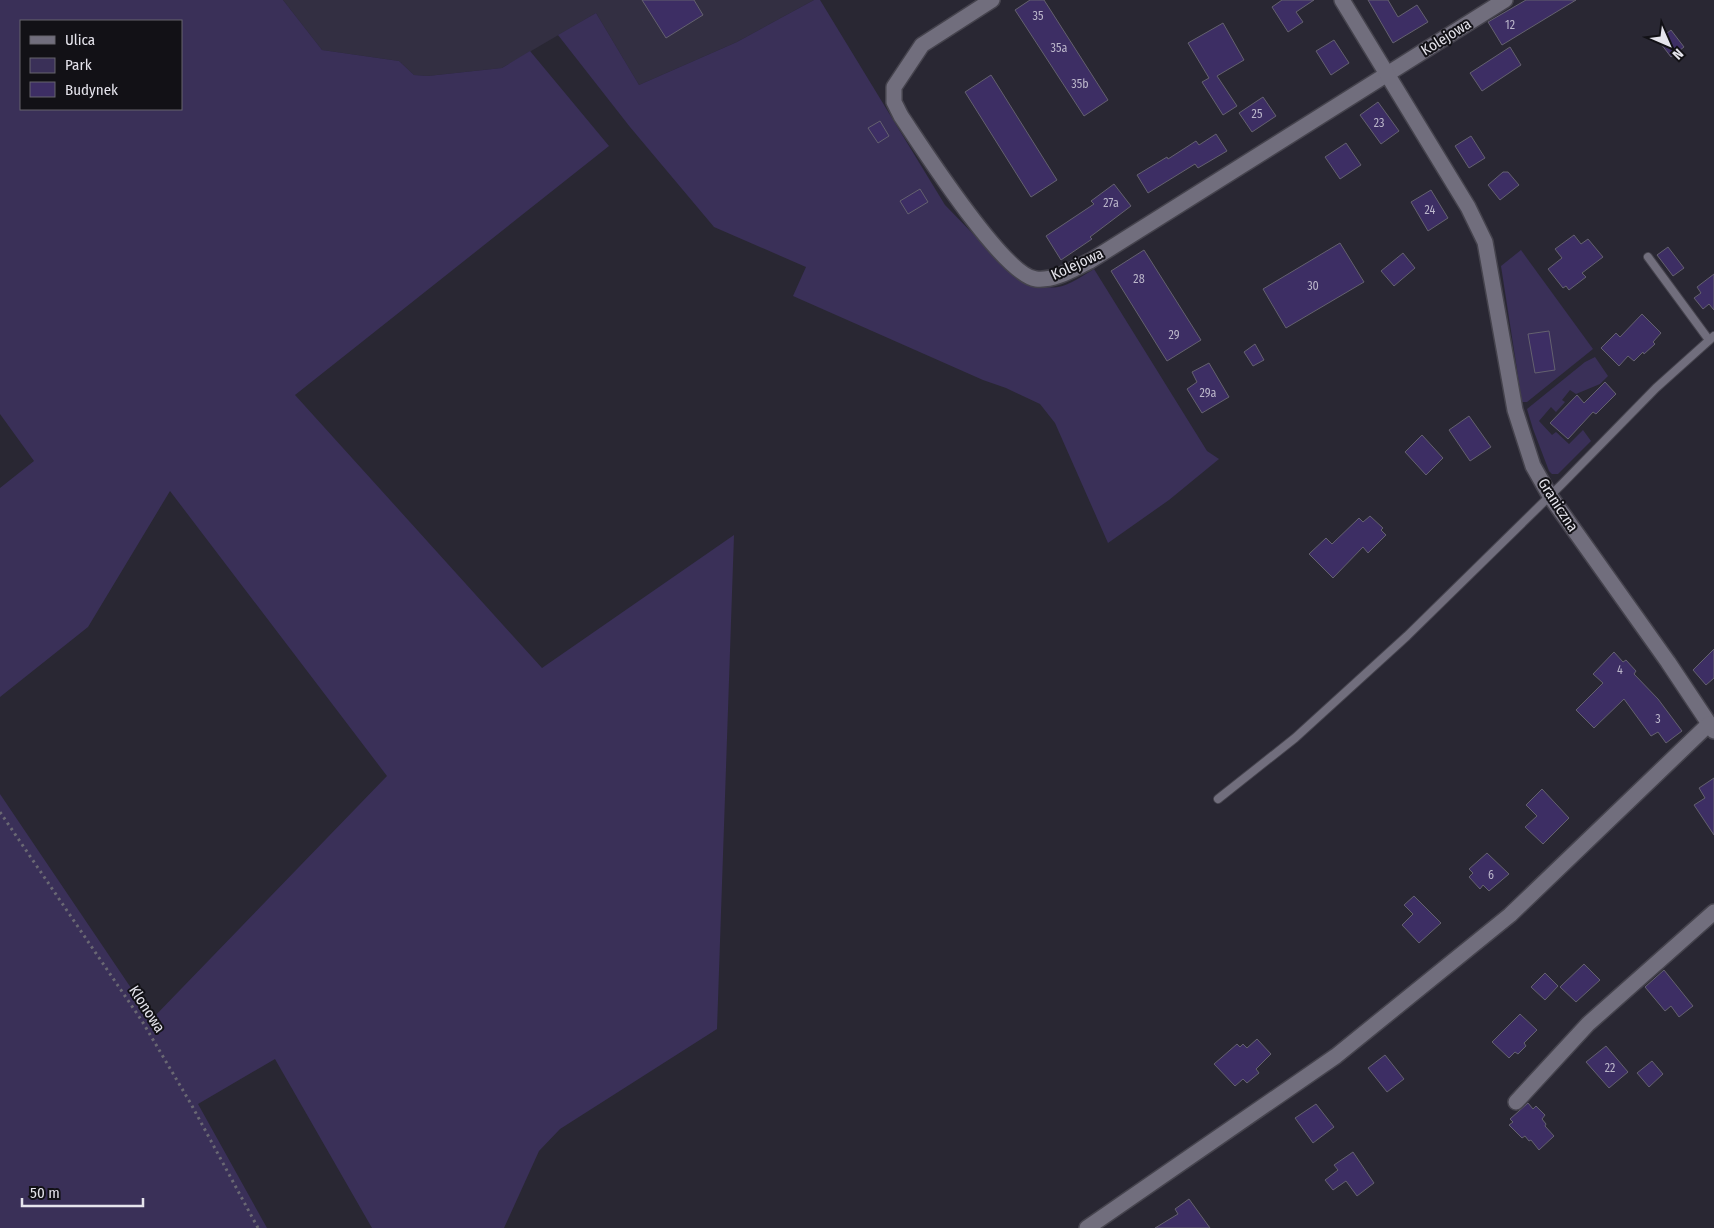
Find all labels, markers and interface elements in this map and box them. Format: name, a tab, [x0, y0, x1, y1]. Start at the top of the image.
house number: 35	[1033, 9, 1044, 23]
street label: Kolejowa	[1418, 15, 1474, 59]
house number: 12	[1505, 18, 1515, 32]
legend	[20, 20, 182, 110]
north arrow	[1644, 20, 1694, 70]
text: Ulica	[65, 31, 95, 49]
house number: 35a	[1051, 41, 1068, 55]
text: N	[1669, 45, 1687, 63]
text: Park	[65, 56, 92, 74]
house number: 35b	[1071, 77, 1089, 91]
text: Budynek	[65, 81, 118, 99]
house number: 25	[1252, 107, 1263, 121]
house number: 23	[1374, 116, 1384, 130]
house number: 27a	[1103, 196, 1119, 210]
house number: 24	[1425, 203, 1436, 217]
street label: Kolejowa	[1048, 244, 1106, 284]
house number: 28	[1133, 272, 1145, 286]
house number: 30	[1307, 279, 1319, 293]
house number: 29	[1168, 328, 1180, 342]
house number: 29a	[1200, 386, 1217, 400]
street label: Graniczna	[1534, 475, 1582, 535]
house number: 4	[1617, 663, 1623, 677]
house number: 3	[1655, 712, 1661, 726]
house number: 6	[1488, 868, 1494, 882]
street label: Klonowa	[125, 982, 169, 1036]
house number: 22	[1605, 1061, 1615, 1075]
scale bar	[22, 1176, 144, 1208]
text: 50 m	[30, 1184, 60, 1202]

